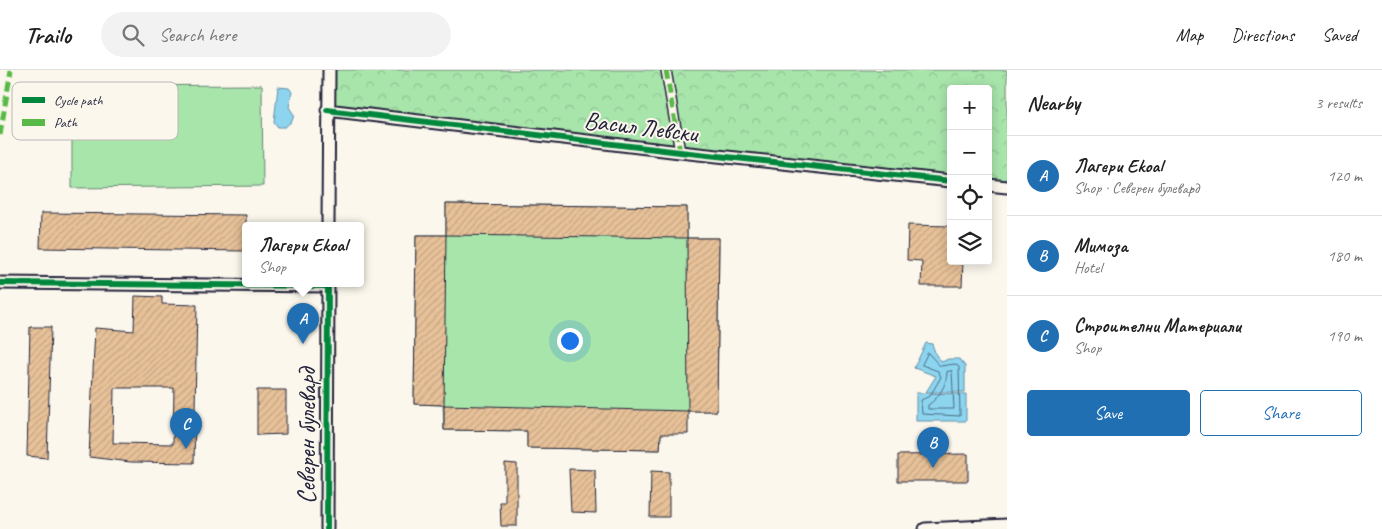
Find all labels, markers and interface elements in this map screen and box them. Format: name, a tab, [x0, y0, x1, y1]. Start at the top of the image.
search box	[101, 12, 451, 57]
text: Trailo	[25, 20, 71, 50]
icon: search	[119, 21, 147, 49]
text: Search here	[159, 23, 236, 47]
text: Map	[1176, 24, 1203, 46]
text: Directions	[1231, 24, 1294, 46]
text: Saved	[1322, 24, 1357, 46]
legend	[12, 82, 178, 140]
map controls	[947, 85, 992, 265]
button: +	[947, 85, 992, 130]
text: Nearby	[1027, 90, 1080, 116]
text: Cycle path	[54, 92, 103, 109]
text: 3 results	[1315, 93, 1362, 113]
street label: Васил Левски	[582, 104, 701, 150]
text: Path	[54, 114, 78, 131]
button: −	[947, 130, 992, 175]
text: Лагери Ekoal	[1074, 154, 1163, 178]
text: A	[1039, 166, 1047, 186]
text: 120 m	[1328, 166, 1362, 186]
button: locate	[947, 175, 992, 220]
text: Shop · Северен булевард	[1074, 178, 1199, 198]
button: layers	[947, 220, 992, 265]
popup	[242, 222, 364, 287]
text: Лагери Ekoal	[259, 233, 347, 257]
text: Мимоза	[1074, 234, 1128, 258]
text: B	[1039, 246, 1047, 266]
text: 180 m	[1328, 246, 1362, 266]
text: Shop	[259, 257, 286, 277]
text: Hotel	[1074, 258, 1102, 278]
pin: A	[287, 303, 319, 344]
text: Строителни Материали	[1074, 314, 1241, 338]
text: C	[1039, 326, 1047, 346]
text: 190 m	[1328, 326, 1362, 346]
your location	[557, 328, 583, 354]
text: Shop	[1074, 338, 1101, 358]
street label: Северен булевард	[291, 366, 323, 504]
button: Save	[1027, 390, 1190, 436]
button: Share	[1200, 390, 1362, 436]
pin: C	[170, 408, 202, 449]
pin: B	[917, 427, 949, 468]

